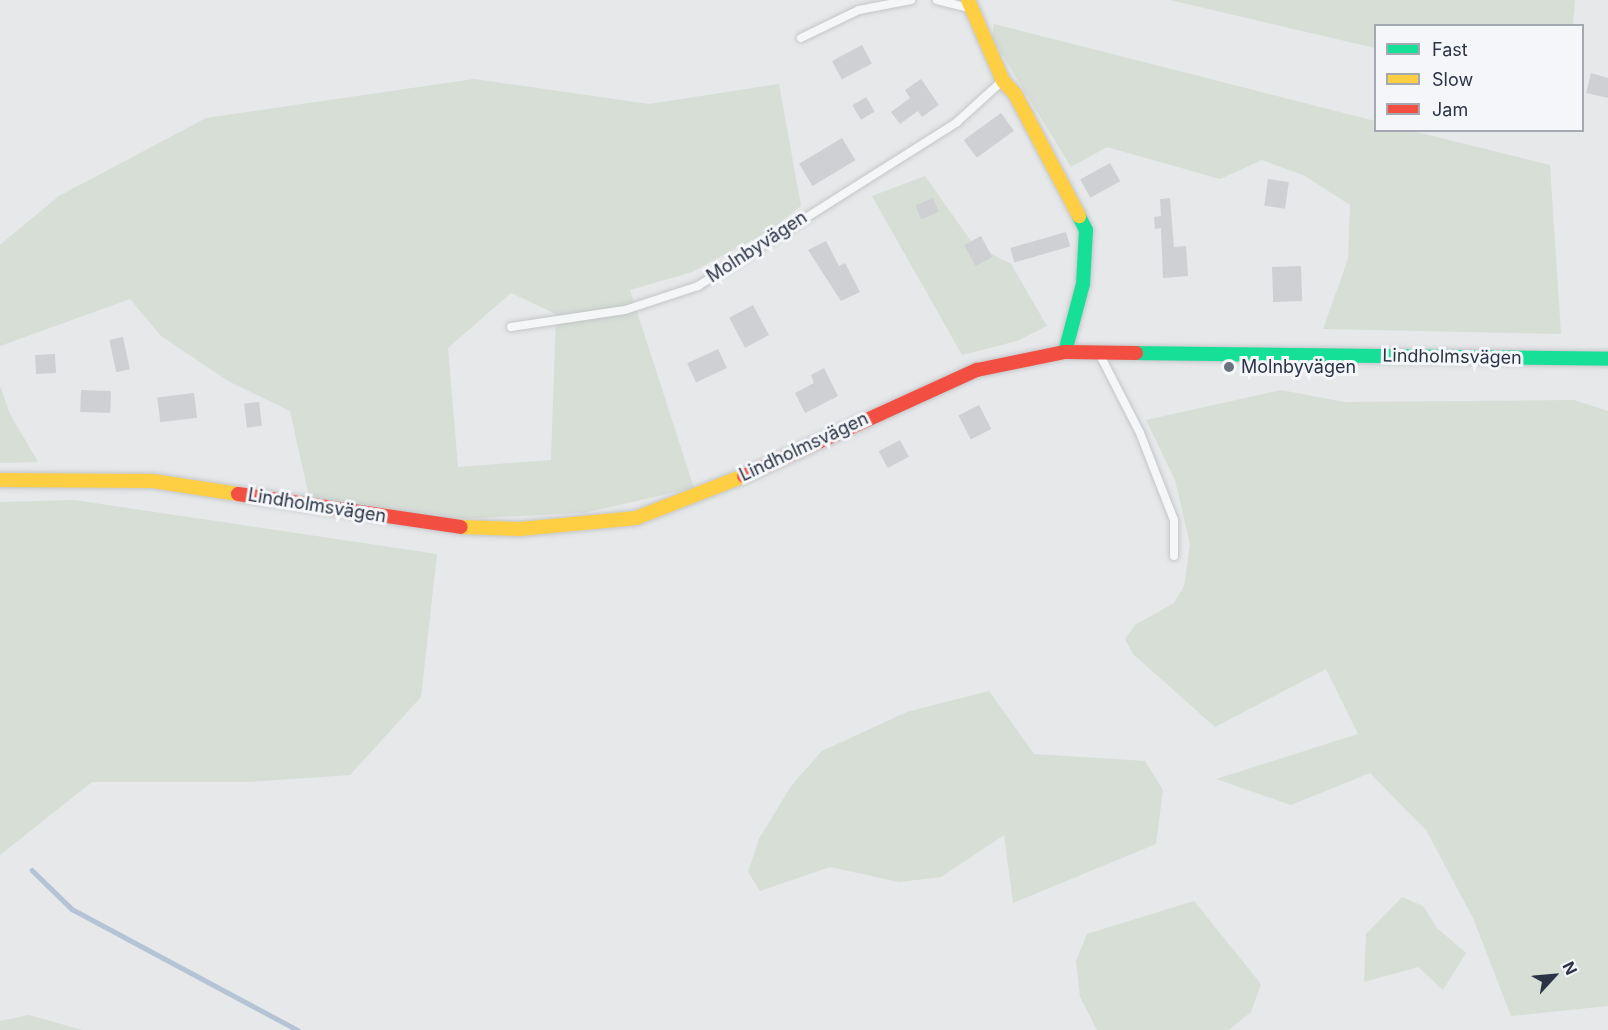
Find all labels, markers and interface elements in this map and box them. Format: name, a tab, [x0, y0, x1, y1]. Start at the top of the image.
legend	[1374, 24, 1584, 132]
text: Fast	[1432, 39, 1468, 60]
text: Slow	[1432, 69, 1473, 90]
text: Jam	[1432, 99, 1468, 120]
street label: Molnbyvägen	[703, 207, 811, 287]
street label: Lindholmsvägen	[1382, 345, 1522, 369]
place label: Molnbyvägen	[1241, 356, 1356, 378]
marker: Molnbyvägen	[1222, 360, 1236, 374]
street label: Lindholmsvägen	[736, 408, 872, 486]
street label: Lindholmsvägen	[246, 484, 388, 528]
north arrow	[1524, 946, 1584, 1006]
text: N	[1559, 958, 1582, 978]

